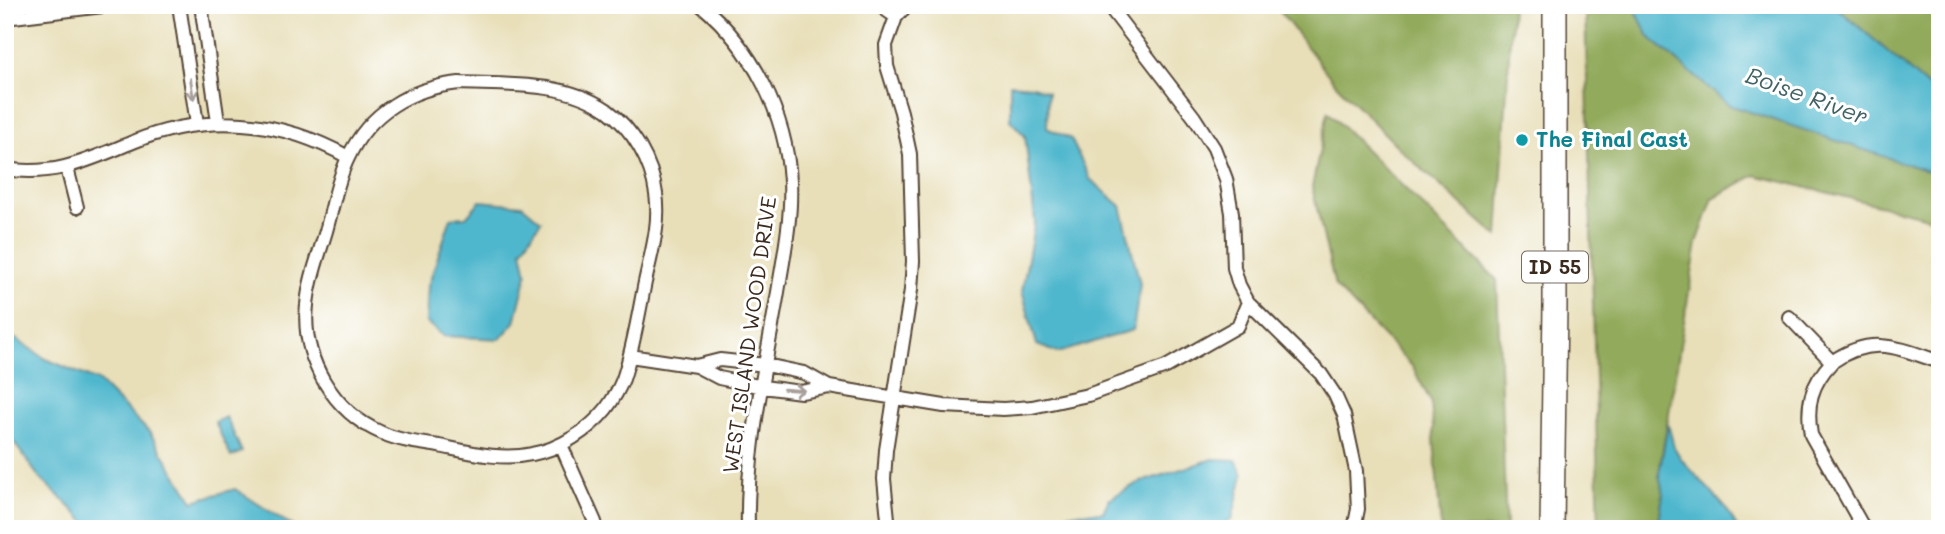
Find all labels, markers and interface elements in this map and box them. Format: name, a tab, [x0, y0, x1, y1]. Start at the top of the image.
water label: Boise River	[1742, 59, 1872, 131]
one-way arrow	[185, 77, 198, 100]
place label: The Final Cast	[1536, 125, 1688, 152]
marker: The Final Cast	[1514, 132, 1530, 148]
street label: WEST ISLAND WOOD DRIVE	[716, 195, 781, 475]
road number: ID 55	[1522, 252, 1588, 282]
one-way arrow	[782, 384, 805, 397]

